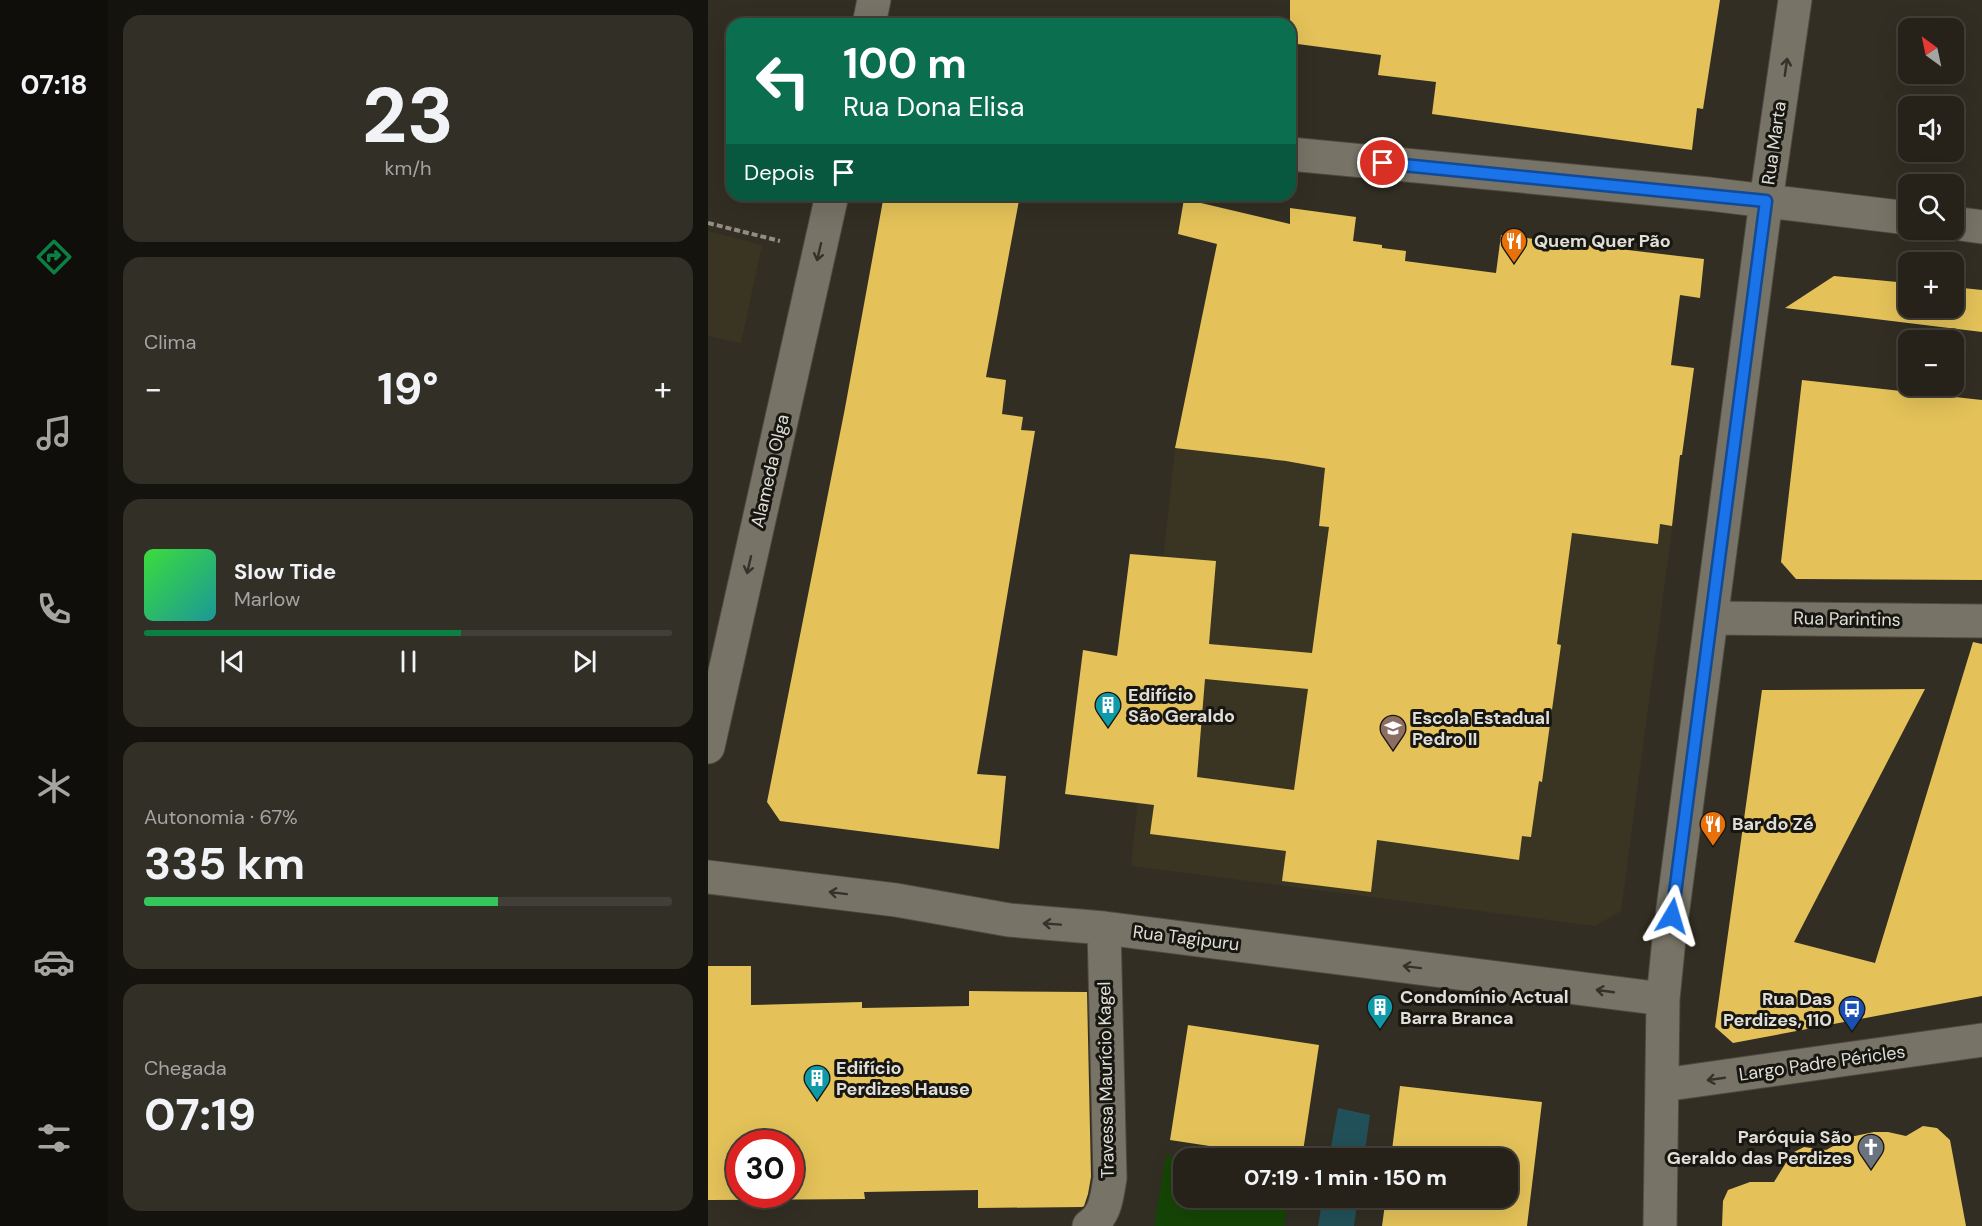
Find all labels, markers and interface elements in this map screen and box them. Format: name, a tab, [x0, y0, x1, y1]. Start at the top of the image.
north arrow	[1898, 18, 1964, 84]
map controls	[1898, 18, 1964, 396]
text: 100 m	[843, 36, 967, 91]
icon: left	[744, 42, 822, 120]
one-way arrow	[1780, 58, 1791, 77]
text: 23	[362, 65, 454, 166]
text: 07:18	[20, 67, 88, 102]
text: Rua Dona Elisa	[843, 89, 1024, 124]
button: sound	[1898, 96, 1964, 162]
street label: Rua Marta	[1756, 100, 1792, 186]
pin	[1357, 137, 1408, 188]
icon: arrive	[1366, 146, 1399, 179]
text: km/h	[384, 155, 432, 181]
icon: arrive	[827, 156, 860, 189]
text: Depois	[744, 158, 815, 187]
button: search	[1898, 174, 1964, 240]
restaurant icon: Quem Quer Pão	[1499, 226, 1529, 264]
place label: Quem Quer Pão	[1534, 229, 1671, 253]
icon: directions	[33, 236, 75, 278]
one-way arrow	[813, 242, 825, 261]
button: +	[1898, 252, 1964, 318]
text: Clima	[144, 329, 196, 355]
button: −	[1898, 330, 1964, 396]
text: 19°	[377, 359, 439, 418]
text: −	[144, 367, 162, 410]
text: +	[654, 367, 672, 410]
icon: music	[33, 412, 75, 454]
street label: Alameda Olga	[745, 412, 795, 530]
one-way arrow	[743, 555, 754, 575]
text: Slow Tide	[234, 557, 336, 586]
text: Marlow	[234, 586, 300, 612]
icon: phone	[33, 588, 75, 630]
street label: Rua Parintins	[1793, 606, 1901, 632]
icon: previous	[216, 645, 249, 678]
icon: pause	[392, 645, 425, 678]
icon: next	[568, 645, 601, 678]
place label: Edifício São Geraldo	[1128, 683, 1235, 728]
building icon: Edifício São Geraldo	[1093, 690, 1123, 728]
place label: Escola Estadual Pedro II	[1412, 706, 1550, 751]
school or university icon: Escola Estadual Pedro II	[1378, 713, 1408, 751]
icon: climate	[33, 765, 75, 807]
text: Autonomia · 67%	[144, 804, 298, 830]
restaurant icon: Bar do Zé	[1698, 809, 1728, 847]
place label: Bar do Zé	[1732, 812, 1814, 836]
text: 335 km	[144, 834, 305, 893]
position arrow	[1640, 884, 1704, 948]
one-way arrow	[829, 887, 849, 898]
one-way arrow	[1042, 918, 1062, 929]
street label: Rua Tagipuru	[1131, 920, 1241, 956]
icon: car	[33, 941, 75, 983]
one-way arrow	[1403, 961, 1422, 972]
street label: Travessa Maurício Kagel	[1092, 981, 1120, 1179]
place label: Condomínio Actual Barra Branca	[1400, 985, 1569, 1030]
one-way arrow	[1596, 986, 1616, 997]
place label: Rua Das Perdizes, 110	[1723, 987, 1832, 1032]
building icon: Condomínio Actual Barra Branca	[1365, 992, 1395, 1030]
bus stop icon: Rua Das Perdizes, 110	[1837, 994, 1867, 1032]
street label: Largo Padre Péricles	[1737, 1039, 1907, 1087]
text: Chegada	[144, 1055, 227, 1081]
place label: Edifício Perdizes Hause	[836, 1056, 970, 1101]
building icon: Edifício Perdizes Hause	[802, 1063, 832, 1101]
one-way arrow	[1707, 1073, 1727, 1084]
text: 07:19	[144, 1085, 256, 1144]
icon: filters	[33, 1117, 75, 1159]
place label: Paróquia São Geraldo das Perdizes	[1667, 1125, 1852, 1170]
speed limit sign: 30	[726, 1130, 804, 1208]
church icon: Paróquia São Geraldo das Perdizes	[1856, 1132, 1886, 1170]
text: 07:19 · 1 min · 150 m	[1244, 1163, 1447, 1192]

